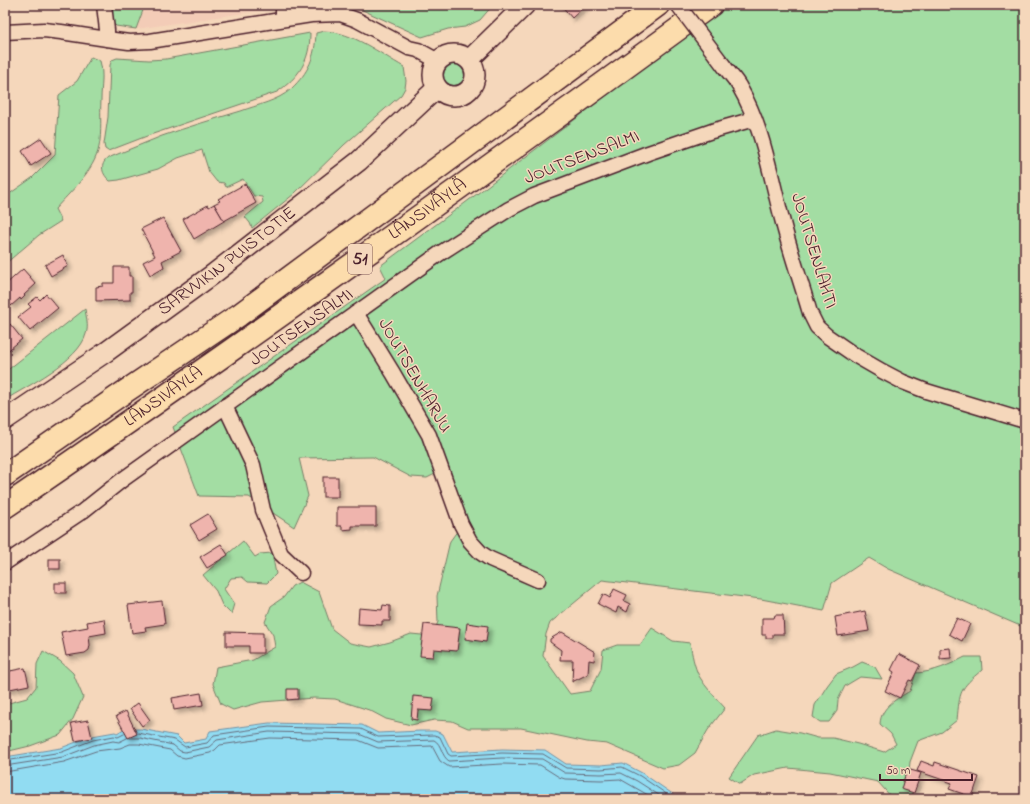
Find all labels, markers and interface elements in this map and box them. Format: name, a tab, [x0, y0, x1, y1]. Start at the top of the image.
street label: JOUTSENSALMI	[521, 124, 643, 192]
street label: LÄNSIVÄYLÄ	[383, 173, 473, 247]
street label: JOUTSENLAHTI	[783, 190, 843, 312]
street label: SARVVIKIN PUISTOTIE	[153, 201, 302, 323]
road number: 51	[348, 244, 372, 274]
street label: JOUTSENSALMI	[245, 283, 359, 373]
street label: JOUTSENHARJU	[371, 314, 457, 438]
street label: LÄNSIVÄYLÄ	[119, 361, 209, 434]
scale bar	[880, 756, 972, 782]
text: 50 m	[886, 762, 910, 780]

